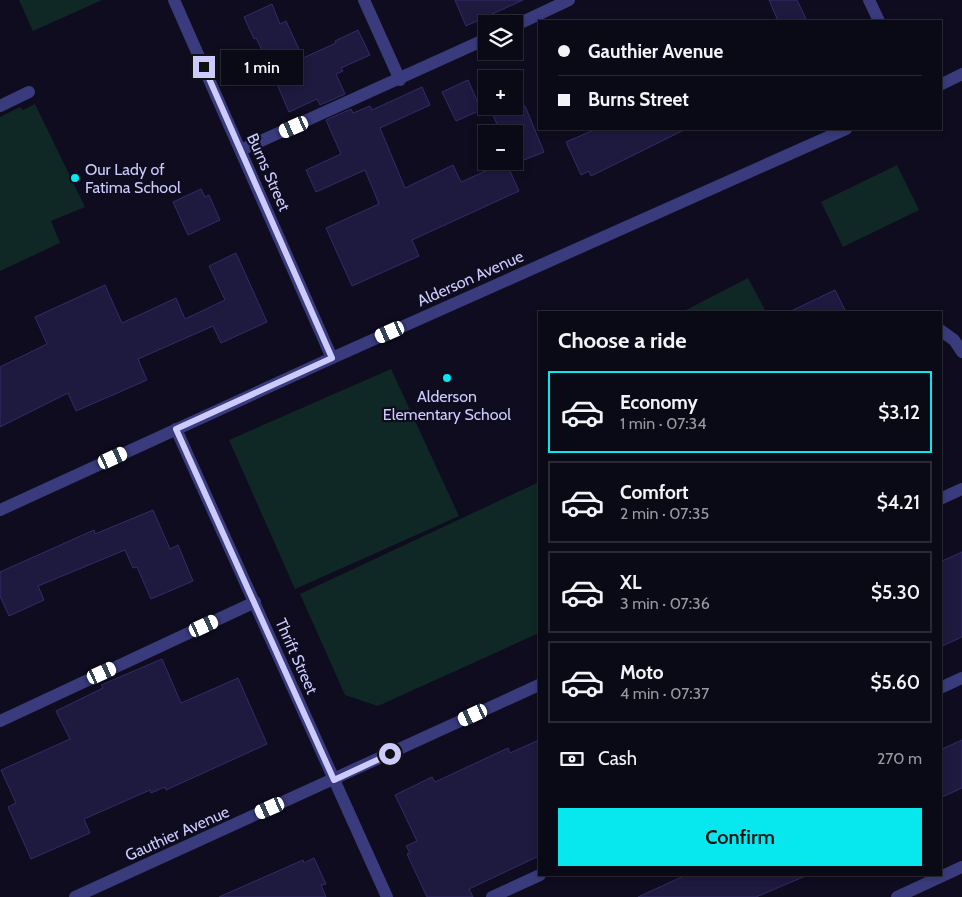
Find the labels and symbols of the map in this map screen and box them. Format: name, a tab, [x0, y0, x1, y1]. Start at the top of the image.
callout: 1 min	[222, 50, 304, 84]
route end	[193, 56, 215, 78]
car	[277, 114, 310, 140]
street label: Burns Street	[243, 130, 294, 215]
place label: Our Lady of Fatima School	[85, 160, 181, 197]
marker: Our Lady of Fatima School	[69, 172, 81, 184]
street label: Alderson Avenue	[414, 247, 526, 310]
car	[373, 319, 406, 345]
marker: Alderson Elementary School	[441, 372, 453, 384]
place label: Alderson Elementary School	[383, 387, 511, 424]
car	[96, 445, 129, 471]
car	[187, 613, 220, 639]
street label: Thrift Street	[271, 615, 322, 698]
car	[85, 660, 118, 686]
car	[456, 702, 489, 728]
route start	[379, 743, 401, 765]
car	[253, 795, 286, 821]
street label: Gauthier Avenue	[122, 802, 232, 865]

